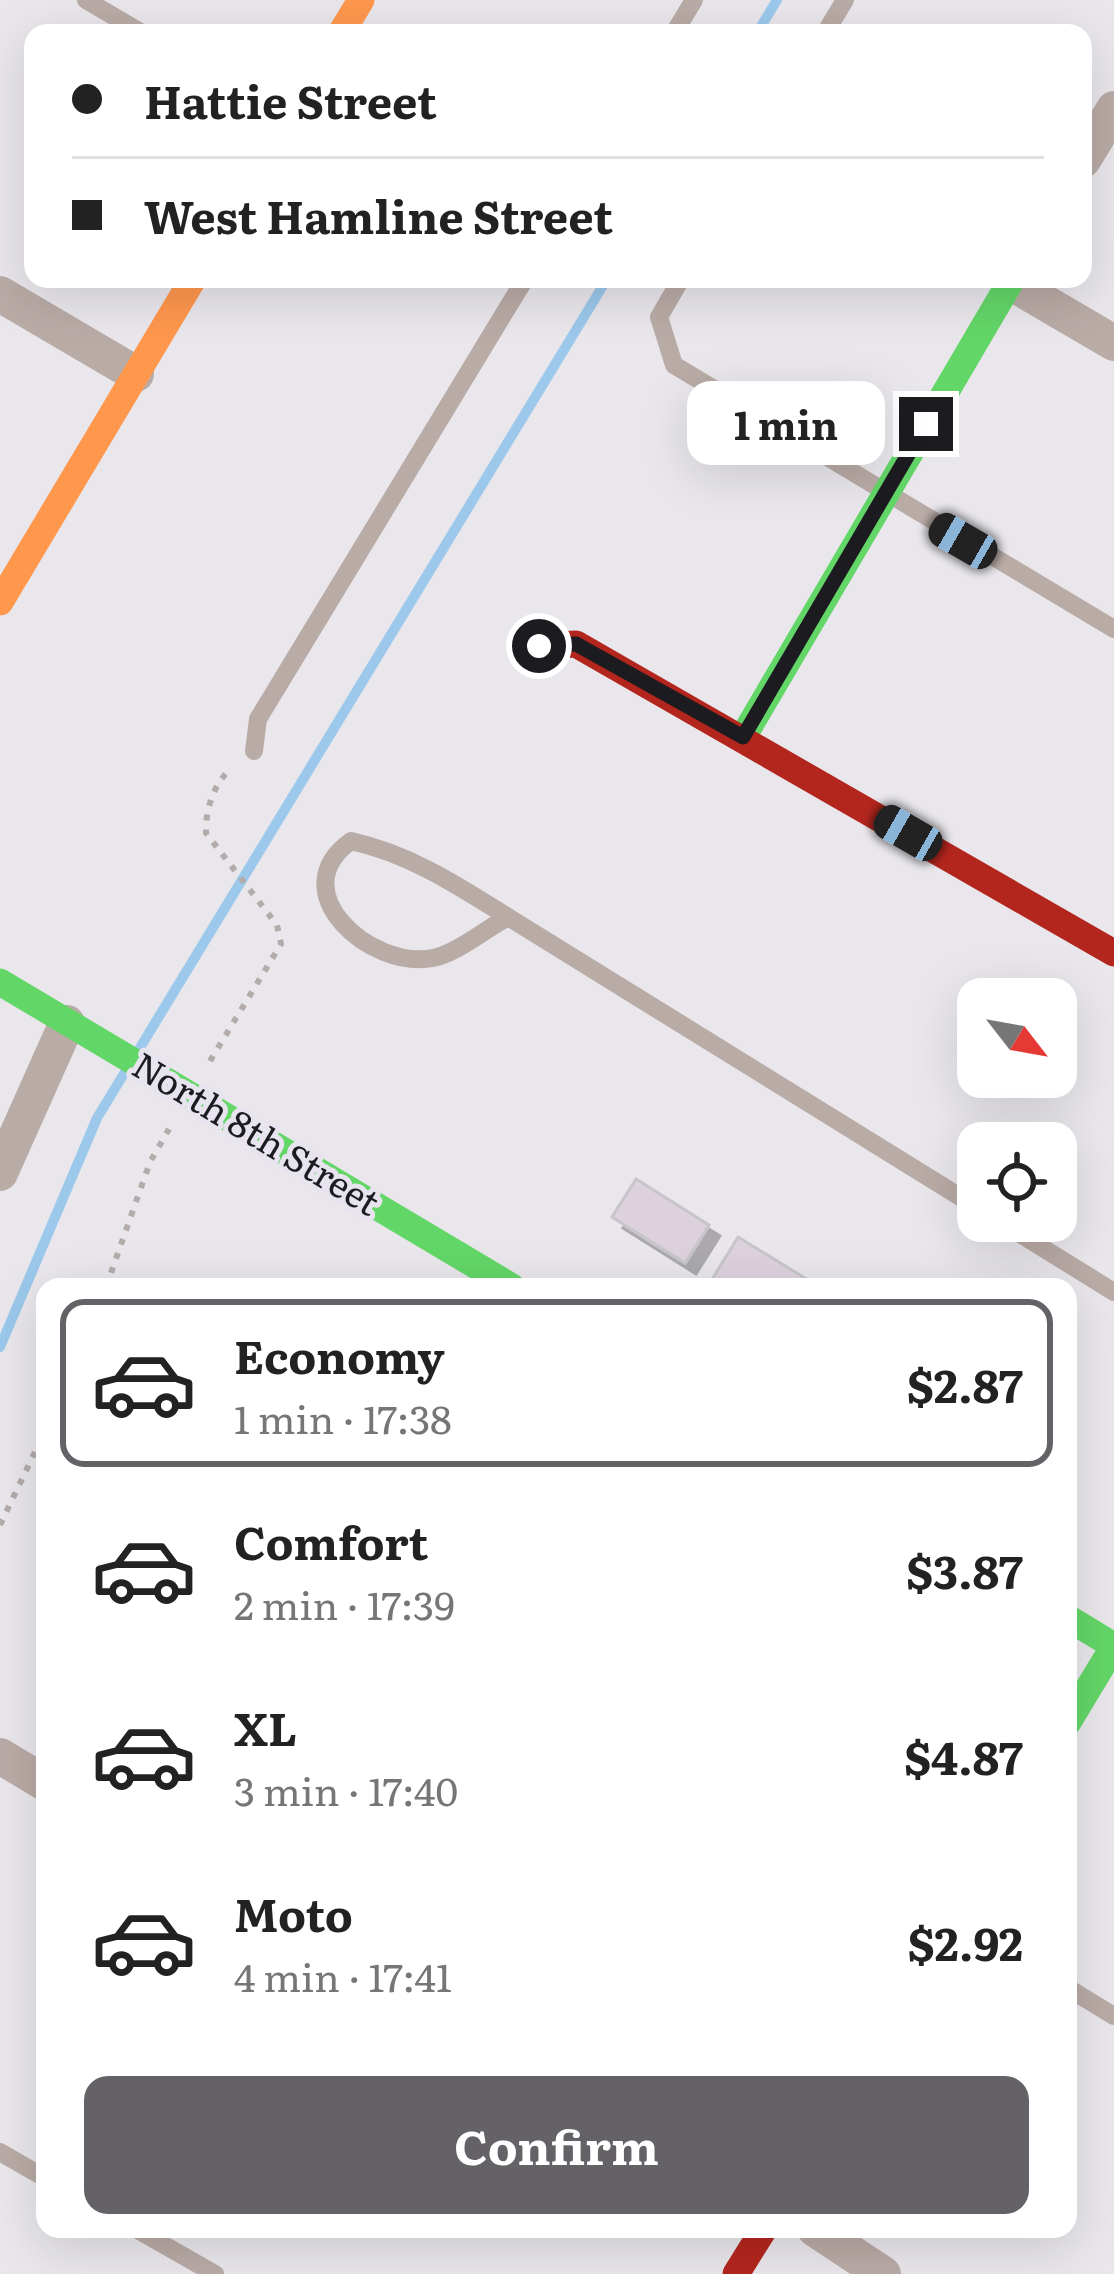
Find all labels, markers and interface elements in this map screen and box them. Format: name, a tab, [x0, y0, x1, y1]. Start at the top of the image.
text: Hattie Street	[144, 66, 437, 133]
text: West Hamline Street	[144, 181, 613, 248]
callout: 1 min	[686, 382, 884, 466]
text: 1 min	[734, 394, 838, 452]
route end	[899, 397, 953, 451]
car	[923, 507, 1003, 575]
route start	[512, 619, 566, 673]
car	[868, 799, 948, 867]
north arrow	[957, 978, 1077, 1098]
map controls	[957, 978, 1077, 1242]
street label: North 8th Street	[124, 1037, 391, 1227]
button: locate	[957, 1122, 1077, 1242]
text: Economy	[234, 1321, 445, 1388]
icon: car	[90, 1329, 198, 1437]
text: $2.87	[907, 1350, 1023, 1417]
text: 1 min · 17:38	[234, 1388, 452, 1446]
text: Comfort	[234, 1507, 428, 1574]
icon: car	[90, 1515, 198, 1623]
text: $3.87	[906, 1536, 1023, 1603]
text: 2 min · 17:39	[234, 1574, 455, 1632]
text: XL	[234, 1693, 297, 1760]
icon: car	[90, 1701, 198, 1809]
text: $4.87	[904, 1722, 1023, 1789]
text: 3 min · 17:40	[234, 1760, 458, 1818]
text: Moto	[234, 1879, 353, 1946]
icon: car	[90, 1887, 198, 1995]
text: $2.92	[908, 1908, 1023, 1975]
text: 4 min · 17:41	[234, 1946, 452, 2004]
button: Confirm	[84, 2076, 1029, 2214]

